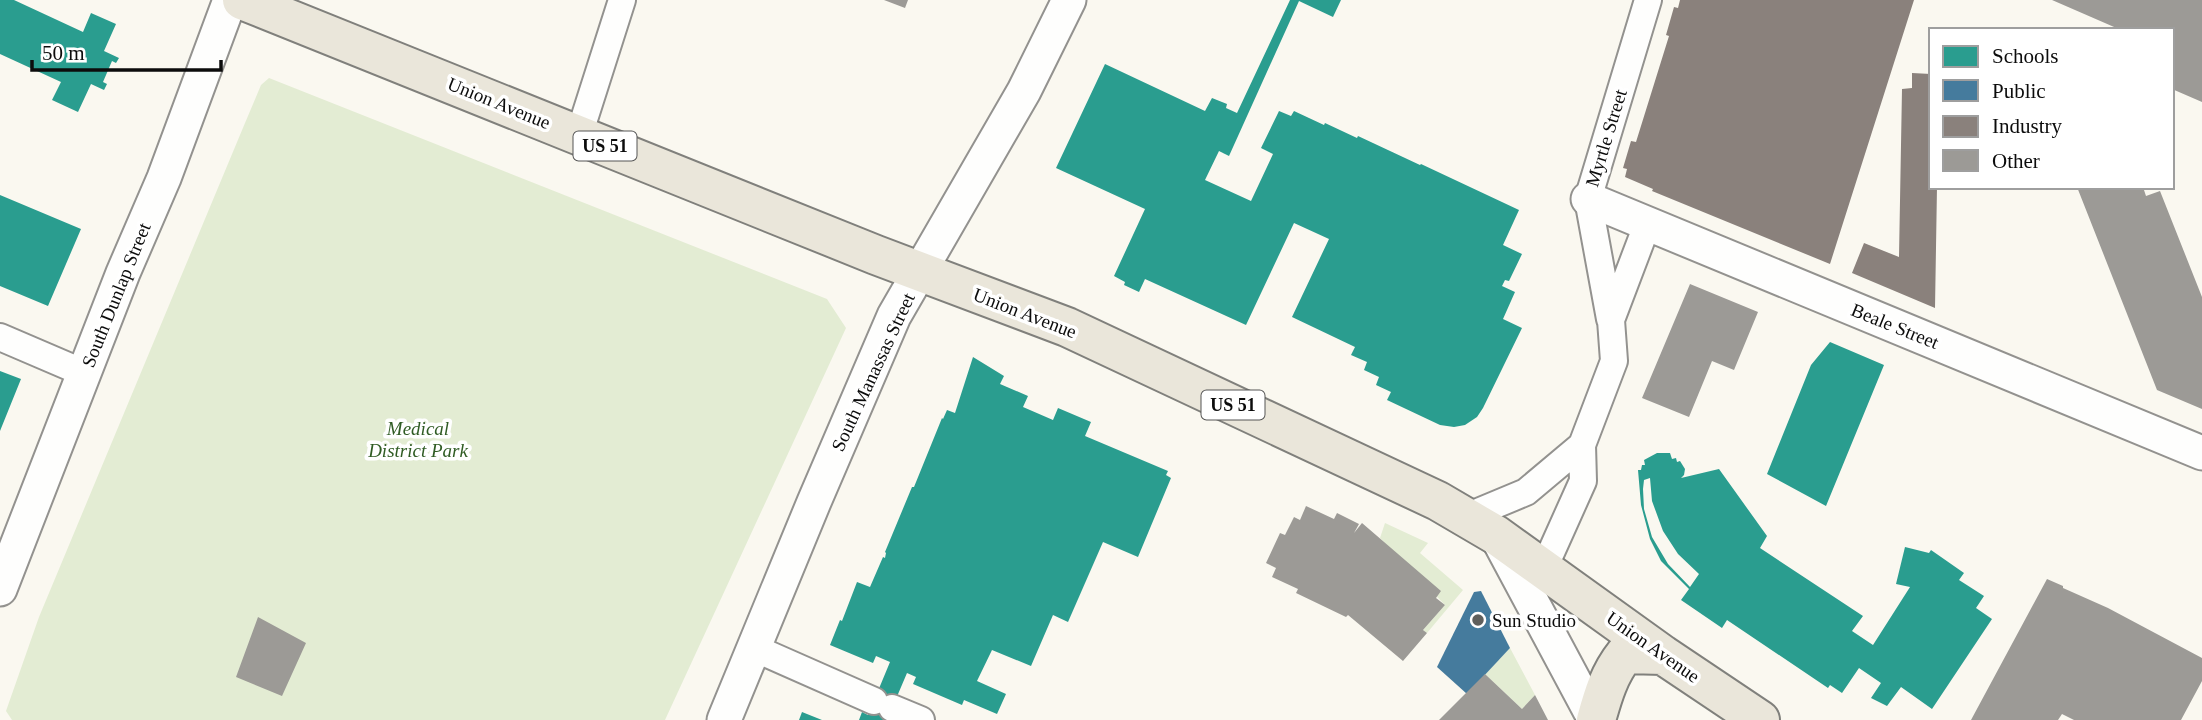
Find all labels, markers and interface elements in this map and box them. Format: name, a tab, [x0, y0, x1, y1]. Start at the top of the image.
scale bar	[32, 28, 220, 72]
legend	[1929, 28, 2174, 189]
text: 50 m	[42, 41, 85, 65]
text: Schools	[1992, 44, 2059, 68]
street label: Union Avenue	[445, 73, 553, 133]
text: Public	[1992, 79, 2046, 103]
street label: Myrtle Street	[1581, 86, 1631, 189]
text: Industry	[1992, 114, 2062, 138]
road number: US 51	[574, 132, 636, 160]
text: Other	[1992, 149, 2040, 173]
street label: South Dunlap Street	[77, 219, 155, 370]
street label: Union Avenue	[970, 284, 1080, 342]
street label: South Manassas Street	[827, 289, 919, 454]
street label: Beale Street	[1848, 299, 1942, 353]
road number: US 51	[1202, 390, 1264, 419]
park label: Medical District Park	[367, 418, 468, 461]
street label: Union Avenue	[1602, 607, 1704, 687]
place label: Sun Studio	[1492, 610, 1576, 631]
marker: Sun Studio	[1470, 612, 1486, 628]

